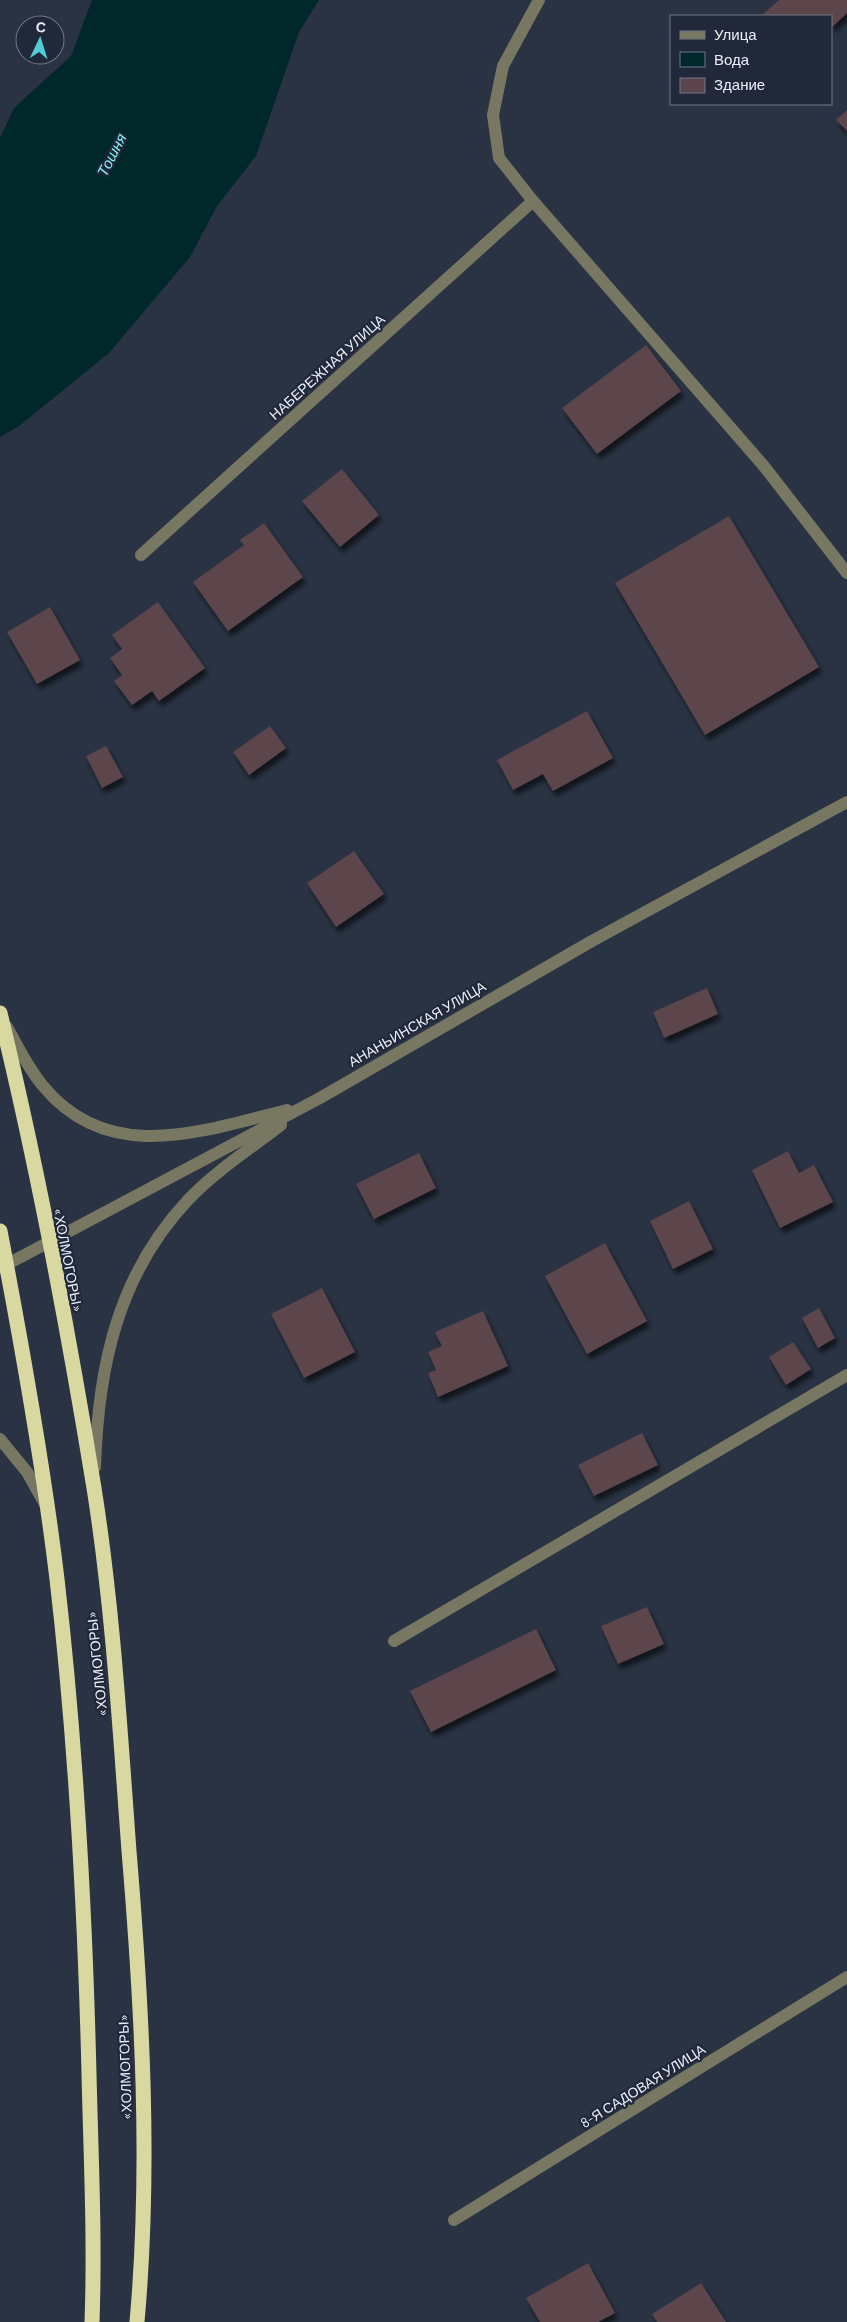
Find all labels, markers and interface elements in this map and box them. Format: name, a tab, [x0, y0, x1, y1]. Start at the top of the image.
north arrow	[15, 15, 65, 65]
legend	[670, 15, 832, 105]
text: С	[35, 18, 47, 35]
text: Улица	[714, 25, 757, 43]
text: Вода	[714, 50, 750, 68]
text: Здание	[714, 75, 765, 93]
water label: Тошня	[93, 130, 130, 179]
street label: НАБЕРЕЖНАЯ УЛИЦА	[265, 310, 388, 423]
street label: АНАНЬИНСКАЯ УЛИЦА	[345, 977, 489, 1070]
street label: «ХОЛМОГОРЫ»	[50, 1206, 87, 1313]
street label: «ХОЛМОГОРЫ»	[83, 1611, 110, 1718]
street label: «ХОЛМОГОРЫ»	[114, 2014, 135, 2120]
street label: 8-Я САДОВАЯ УЛИЦА	[577, 2040, 709, 2131]

